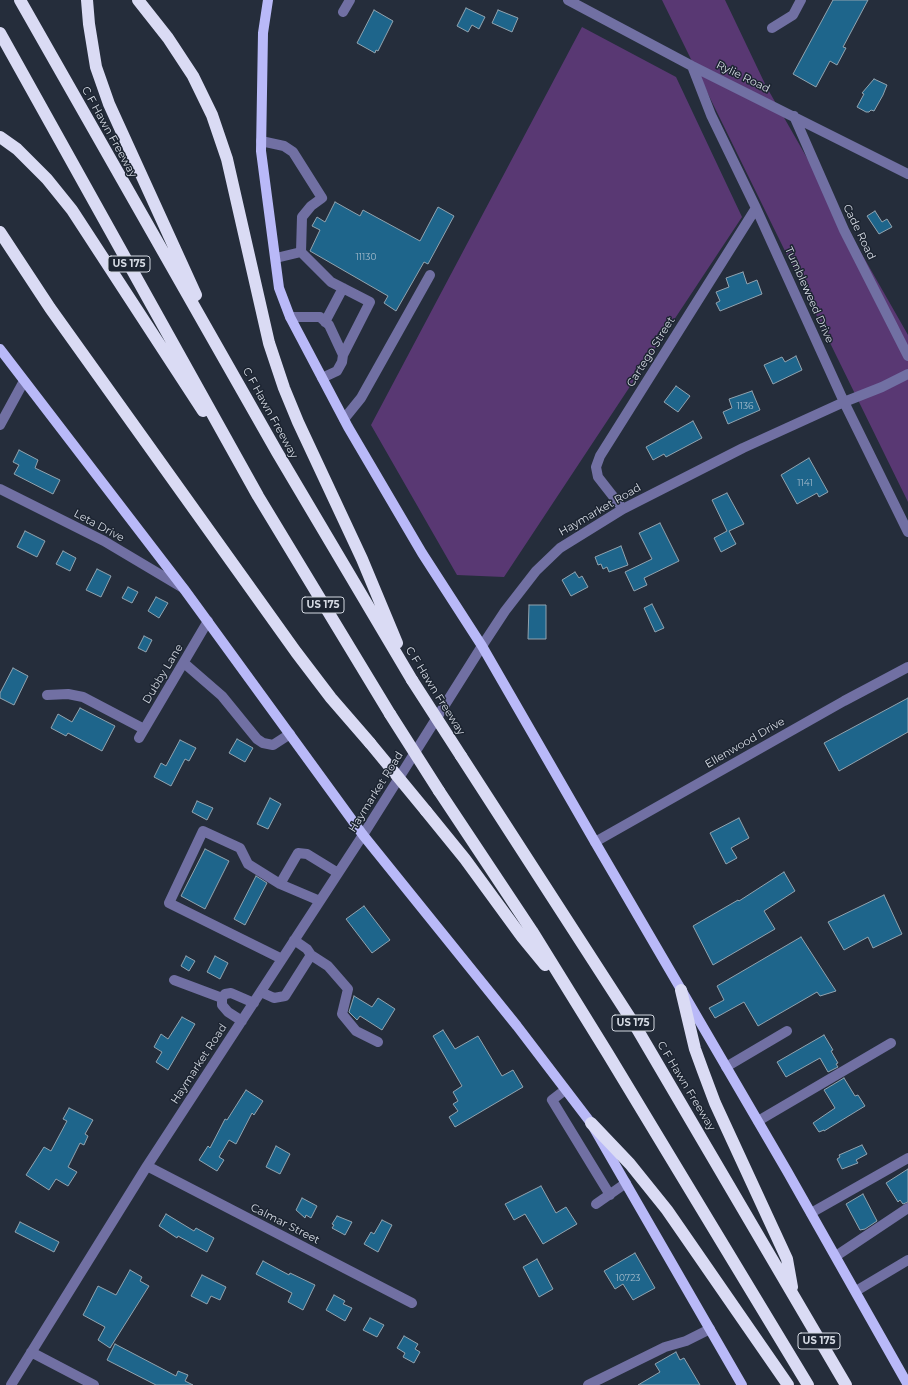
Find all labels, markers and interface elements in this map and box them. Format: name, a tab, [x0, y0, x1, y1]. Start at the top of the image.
street label: Rylie Road	[714, 58, 772, 96]
street label: C F Hawn Freeway	[79, 84, 139, 180]
street label: Cade Road	[840, 202, 878, 262]
street label: Tumbleweed Drive	[782, 245, 836, 345]
house number: 11130	[356, 252, 376, 262]
road number: US 175	[108, 256, 150, 272]
street label: Cartego Street	[624, 314, 678, 390]
street label: C F Hawn Freeway	[240, 365, 300, 461]
house number: 1136	[736, 401, 754, 411]
house number: 1141	[797, 478, 813, 488]
street label: Haymarket Road	[557, 481, 643, 539]
street label: Leta Drive	[71, 507, 127, 545]
road number: US 175	[302, 597, 344, 613]
street label: Dubby Lane	[140, 642, 186, 706]
street label: C F Hawn Freeway	[402, 644, 468, 738]
street label: Ellenwood Drive	[703, 715, 787, 771]
street label: Haymarket Road	[346, 749, 406, 835]
road number: US 175	[612, 1015, 654, 1031]
street label: Haymarket Road	[168, 1022, 230, 1106]
street label: C F Hawn Freeway	[654, 1039, 718, 1133]
street label: Calmar Street	[248, 1201, 322, 1247]
house number: 10723	[616, 1273, 640, 1283]
road number: US 175	[798, 1333, 840, 1349]

